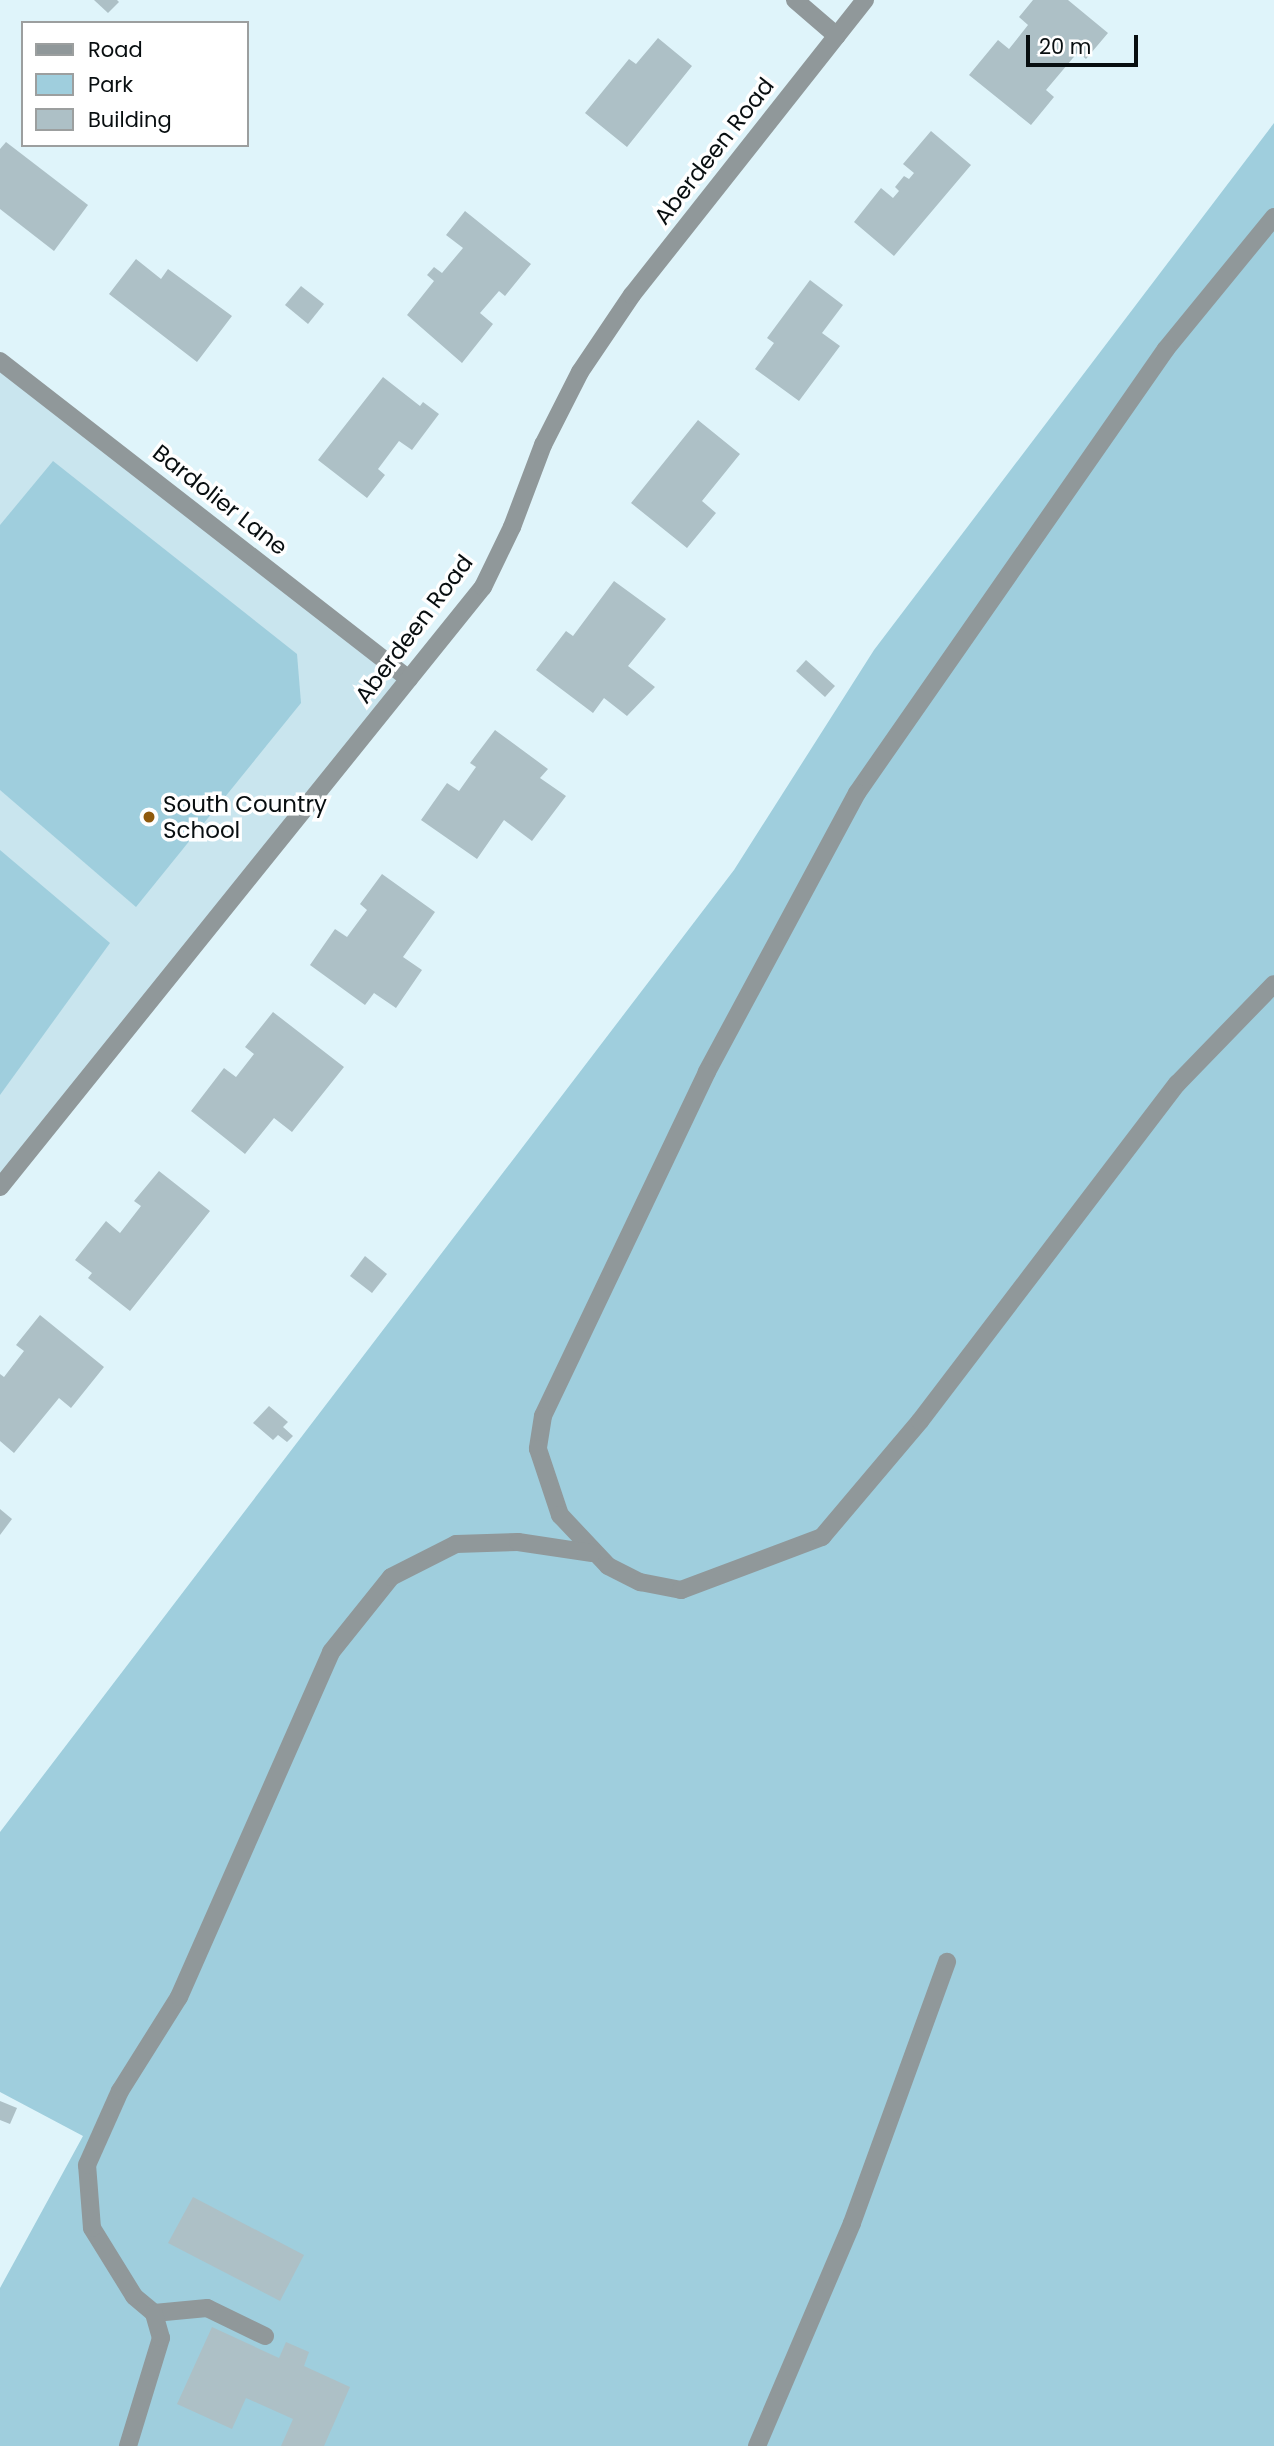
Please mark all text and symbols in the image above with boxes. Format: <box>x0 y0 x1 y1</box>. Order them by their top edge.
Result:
legend <box>21 21 248 147</box>
scale bar <box>1029 21 1141 65</box>
text: 20 m <box>1039 32 1092 61</box>
text: Road <box>88 35 143 64</box>
text: Park <box>88 70 133 99</box>
street label: Aberdeen Road <box>648 72 780 230</box>
text: Building <box>88 105 172 134</box>
street label: Bardolier Lane <box>147 439 293 561</box>
street label: Aberdeen Road <box>349 549 479 709</box>
place label: South Country School <box>163 790 327 844</box>
marker: South Country School <box>141 809 157 825</box>

